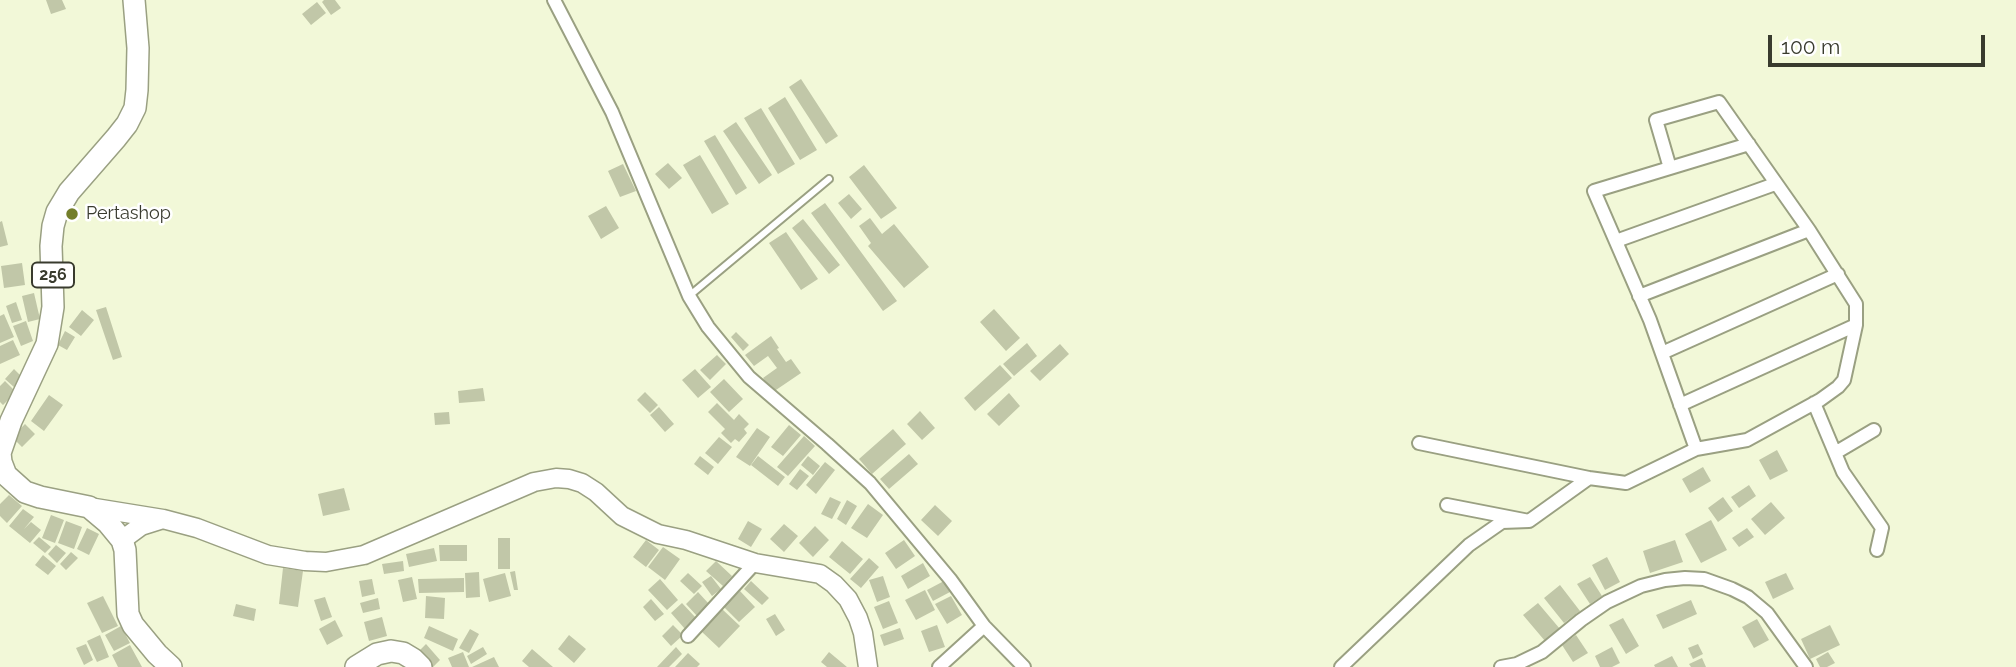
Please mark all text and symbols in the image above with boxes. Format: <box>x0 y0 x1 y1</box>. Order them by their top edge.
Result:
scale bar <box>1771 21 1988 65</box>
text: 100 m <box>1781 34 1840 59</box>
place label: Pertashop <box>86 203 171 225</box>
marker: Pertashop <box>64 206 80 222</box>
road number: 256 <box>32 262 74 288</box>

